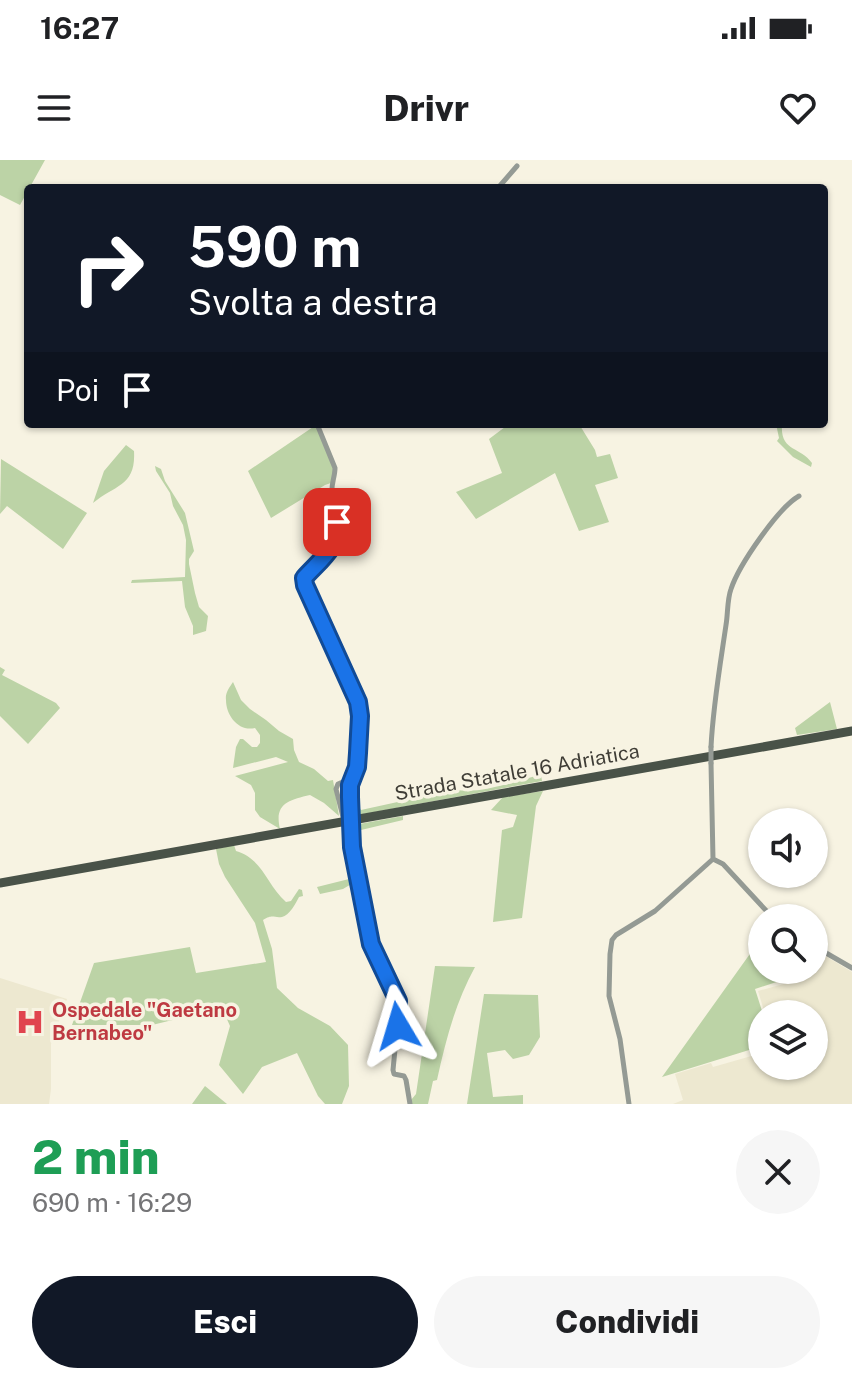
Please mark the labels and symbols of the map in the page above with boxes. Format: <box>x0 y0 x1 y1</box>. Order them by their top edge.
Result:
pin <box>303 488 371 556</box>
street label: Strada Statale 16 Adriatica <box>393 739 641 805</box>
position arrow <box>356 984 440 1068</box>
place label: Ospedale "Gaetano Bernabeo" <box>52 998 237 1045</box>
hospital icon: Ospedale "Gaetano Bernabeo" <box>15 1007 45 1037</box>

